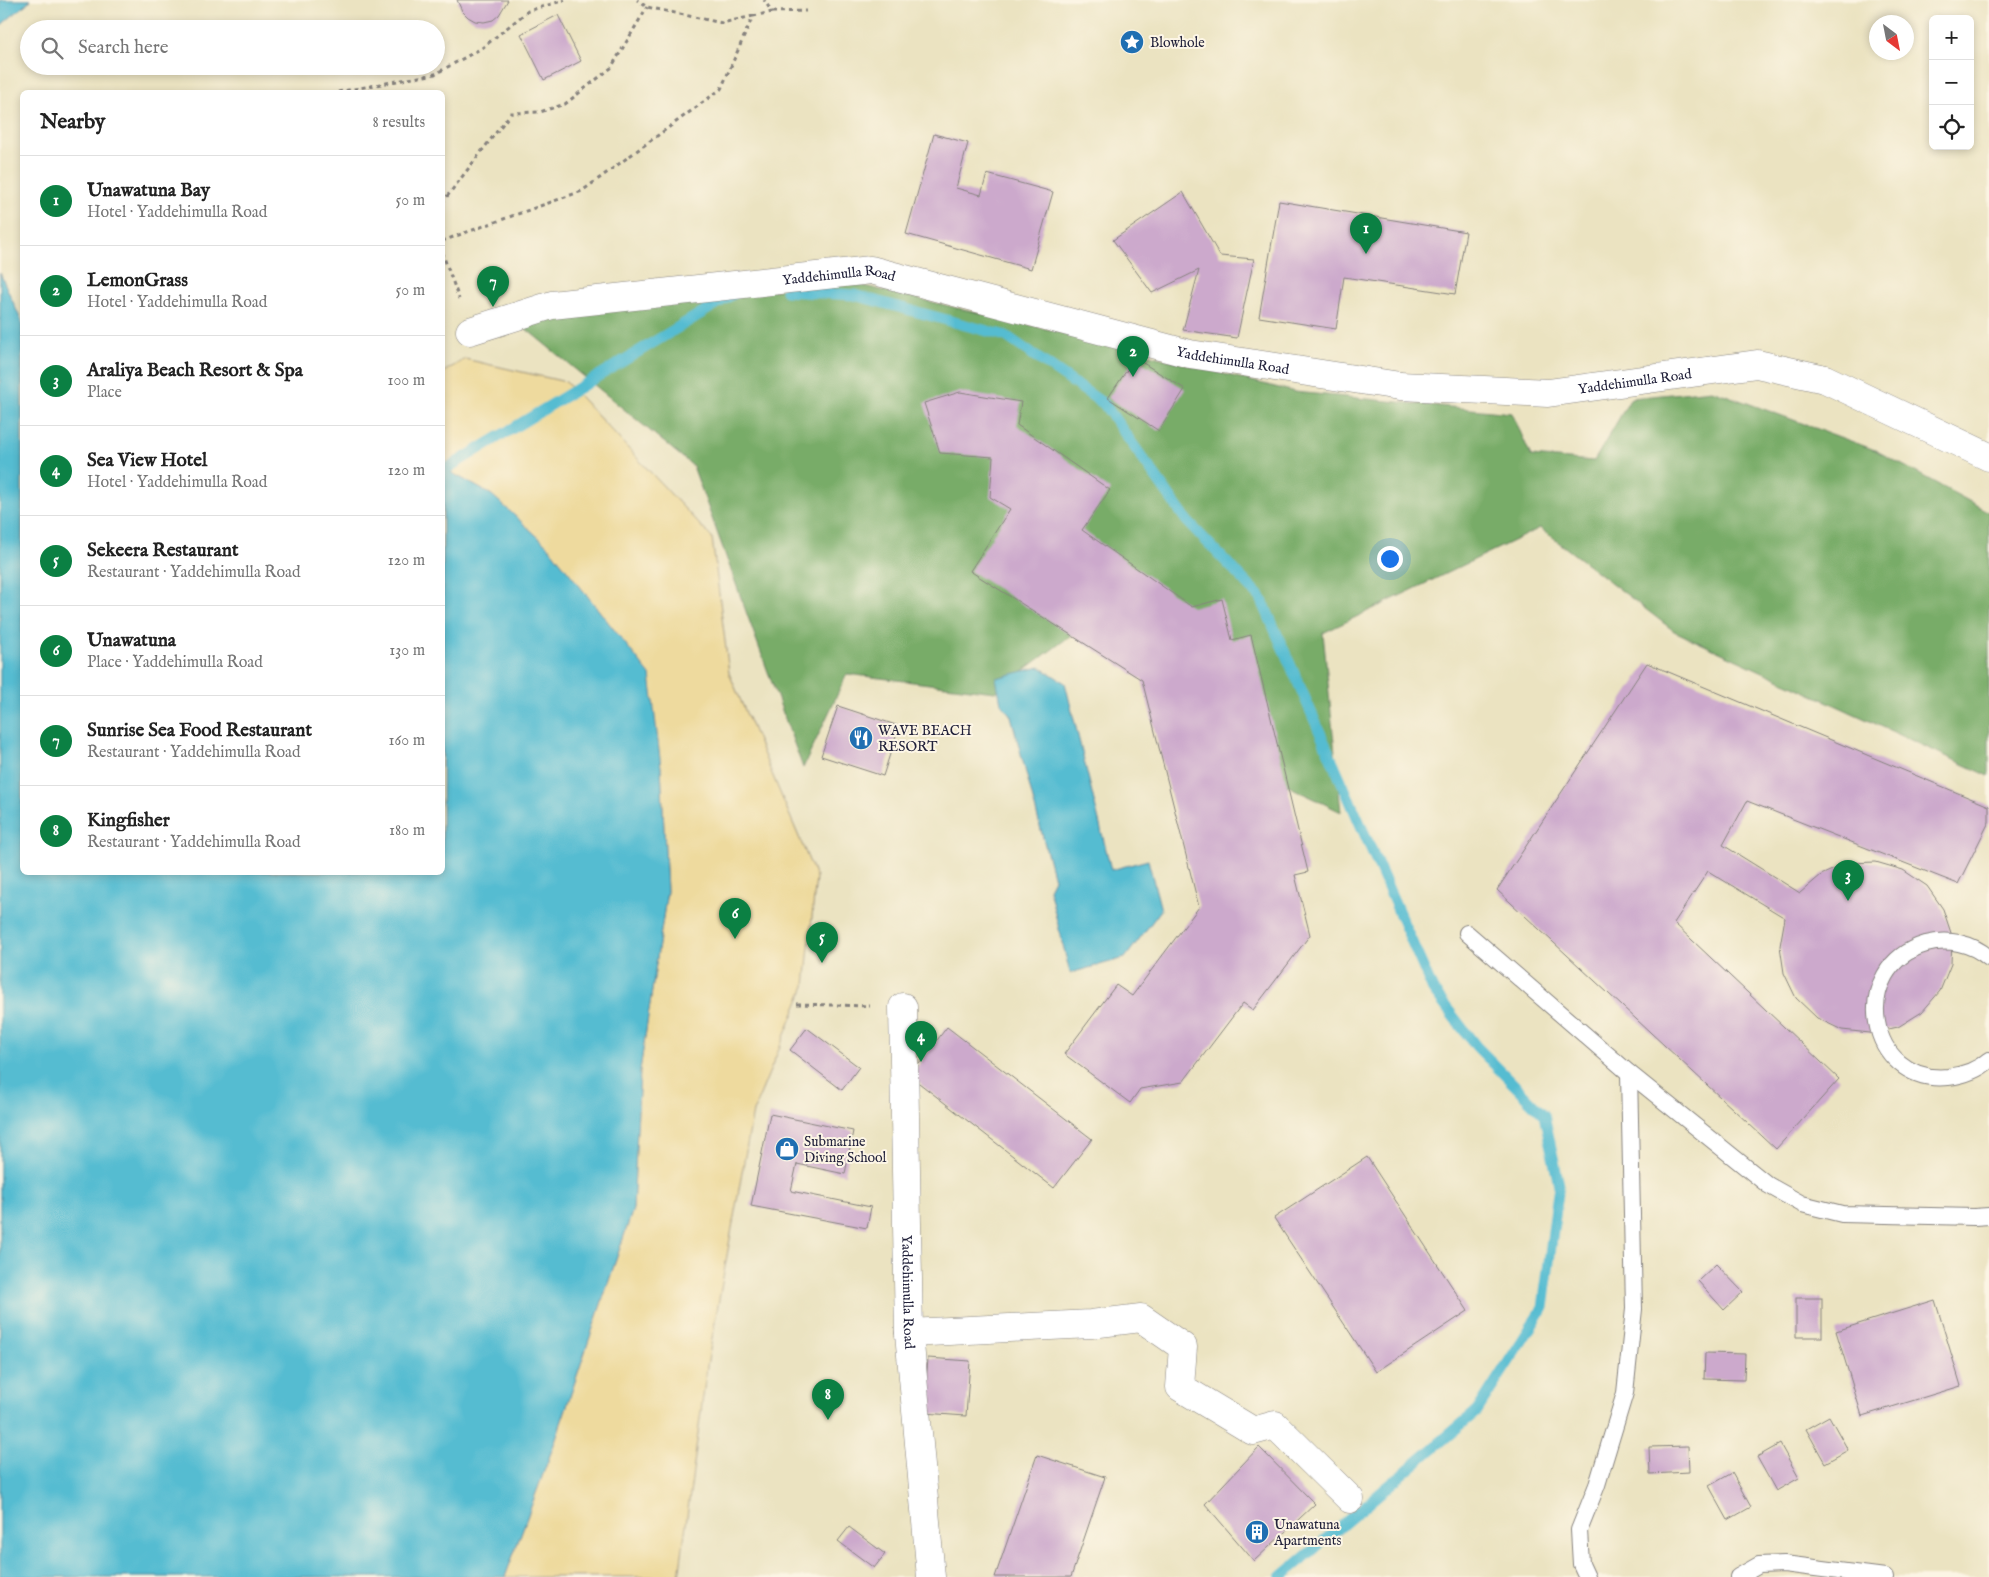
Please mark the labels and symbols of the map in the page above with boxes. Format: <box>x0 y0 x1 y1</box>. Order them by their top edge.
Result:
north arrow <box>1869 15 1914 60</box>
place icon: Blowhole <box>1119 29 1145 55</box>
place label: Blowhole <box>1150 34 1205 52</box>
pin: 1 <box>1350 213 1382 254</box>
street label: Yaddehimulla Road <box>782 262 898 290</box>
pin: 7 <box>477 266 509 307</box>
pin: 2 <box>1117 336 1149 377</box>
street label: Yaddehimulla Road <box>1174 343 1291 379</box>
street label: Yaddehimulla Road <box>1577 365 1693 399</box>
your location <box>1377 546 1403 572</box>
place label: WAVE BEACH RESORT <box>878 722 972 756</box>
restaurant icon: WAVE BEACH RESORT <box>848 725 874 751</box>
pin: 3 <box>1832 860 1864 901</box>
pin: 6 <box>719 898 751 939</box>
pin: 5 <box>806 922 838 963</box>
pin: 4 <box>905 1021 937 1062</box>
place label: Submarine Diving School <box>804 1133 887 1167</box>
shop icon: Submarine Diving School <box>774 1136 800 1162</box>
street label: Yaddehimulla Road <box>897 1235 918 1350</box>
pin: 8 <box>812 1379 844 1420</box>
place label: Unawatuna Apartments <box>1273 1516 1341 1550</box>
building icon: Unawatuna Apartments <box>1244 1519 1270 1545</box>

